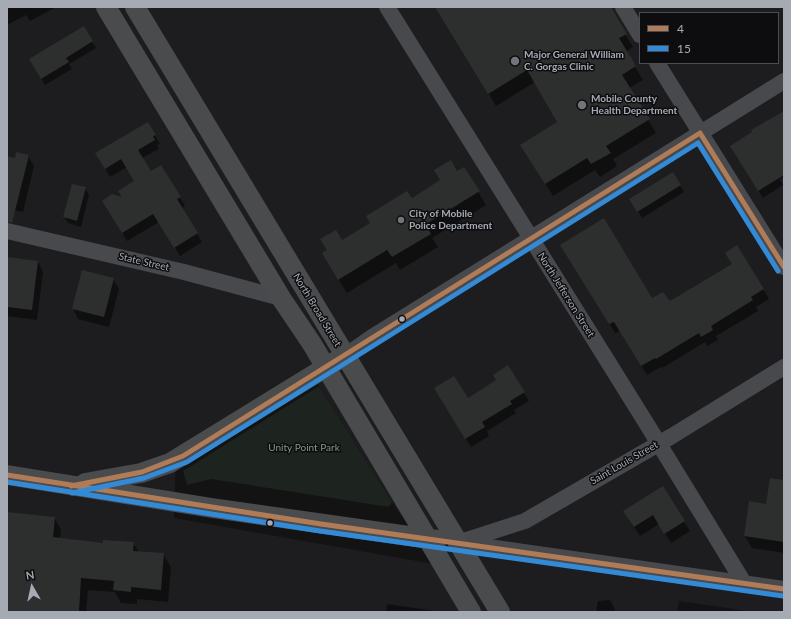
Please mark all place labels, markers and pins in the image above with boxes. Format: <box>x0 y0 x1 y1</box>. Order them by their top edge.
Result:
place label: Major General William C. Gorgas Clinic <box>524 49 624 72</box>
marker: Major General William C. Gorgas Clinic <box>509 55 521 67</box>
place label: Mobile County Health Department <box>591 93 677 116</box>
marker: Mobile County Health Department <box>576 99 588 111</box>
place label: City of Mobile Police Department <box>409 208 492 232</box>
marker: City of Mobile Police Department <box>396 215 406 225</box>
unlabelled marker <box>397 314 407 324</box>
unlabelled marker <box>265 518 275 528</box>

